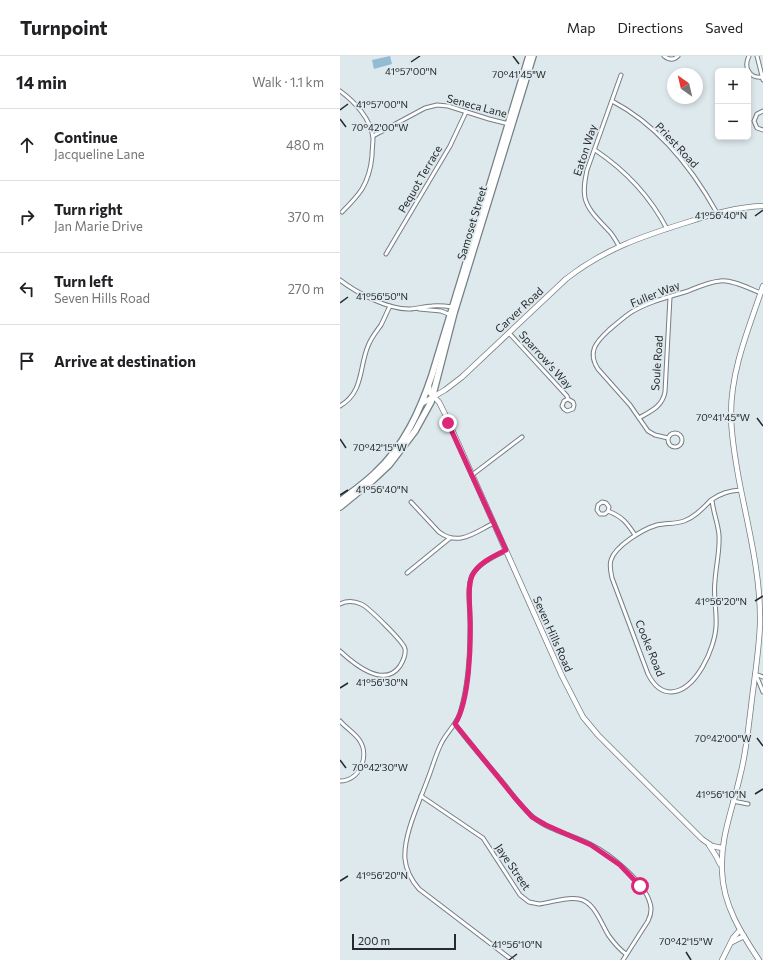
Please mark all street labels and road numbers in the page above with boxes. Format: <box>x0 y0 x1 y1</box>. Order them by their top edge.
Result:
street label: Seneca Lane <box>446 91 509 120</box>
street label: Priest Road <box>653 119 702 170</box>
street label: Eaton Way <box>570 122 599 177</box>
street label: Pequot Terrace <box>395 142 444 215</box>
street label: Samoset Street <box>454 184 489 261</box>
street label: Fuller Way <box>628 278 682 309</box>
street label: Carver Road <box>492 284 545 335</box>
street label: Sparrow's Way <box>517 328 576 392</box>
street label: Soule Road <box>648 335 665 391</box>
street label: Seven Hills Road <box>531 594 576 674</box>
street label: Cooke Road <box>633 618 668 678</box>
street label: Jaye Street <box>492 841 534 893</box>

